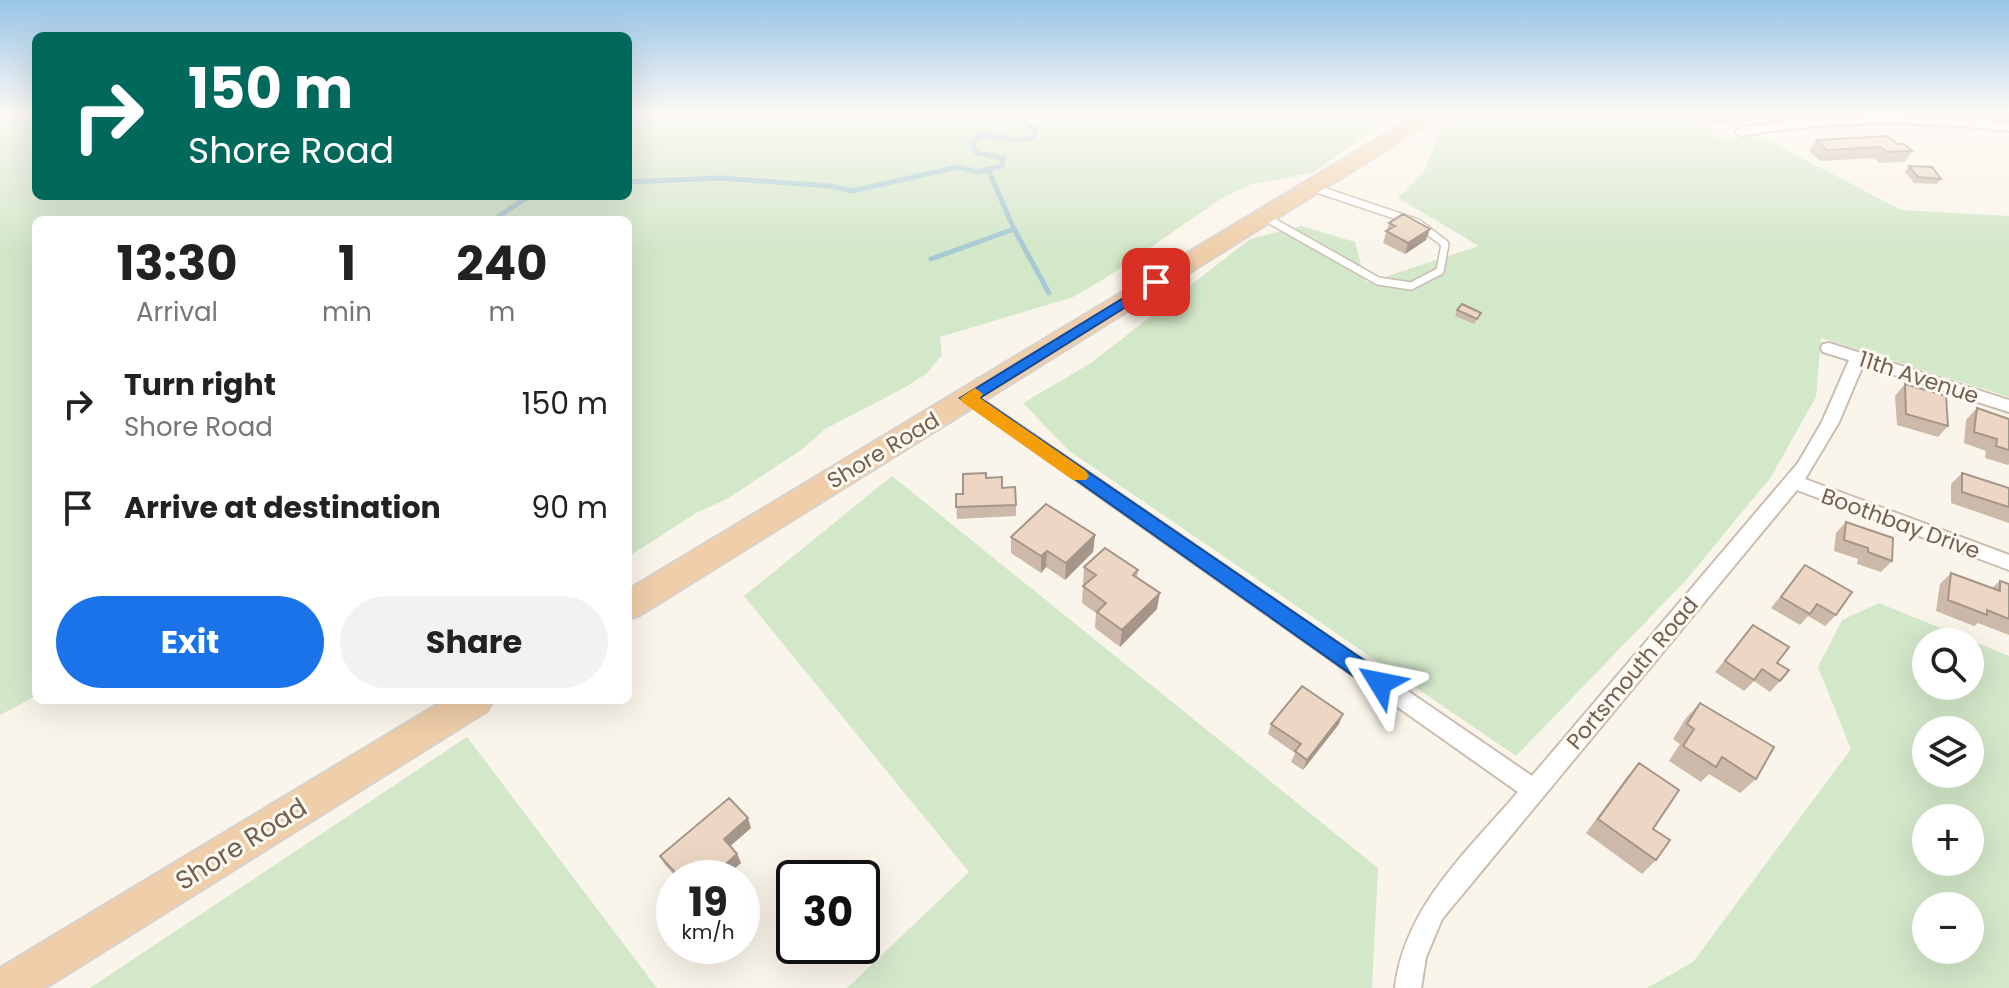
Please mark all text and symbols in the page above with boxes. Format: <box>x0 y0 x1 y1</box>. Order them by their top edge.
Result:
text: 150 m <box>188 49 353 128</box>
icon: right <box>56 64 160 168</box>
text: Shore Road <box>188 125 394 176</box>
text: 13:30 <box>116 230 238 297</box>
text: 1 <box>338 230 356 297</box>
text: 240 <box>456 230 548 297</box>
pin <box>1122 248 1190 316</box>
icon: arrive <box>1134 260 1178 304</box>
text: Arrival <box>136 294 218 330</box>
text: min <box>322 294 372 330</box>
text: m <box>489 294 515 330</box>
street label: 11th Avenue <box>1855 343 1983 411</box>
text: Turn right <box>124 363 276 406</box>
icon: right <box>56 382 100 426</box>
text: 150 m <box>522 382 608 425</box>
street label: Shore Road <box>821 405 945 496</box>
text: Shore Road <box>124 409 273 445</box>
street label: Boothbay Drive <box>1817 480 1985 567</box>
icon: arrive <box>56 486 100 530</box>
text: Arrive at destination <box>124 486 441 529</box>
text: 90 m <box>531 486 608 529</box>
street label: Portsmouth Road <box>1559 590 1705 756</box>
button: Exit <box>56 596 324 688</box>
button: Share <box>340 596 608 688</box>
map controls <box>1912 628 1984 964</box>
button: search <box>1912 628 1984 700</box>
position arrow <box>1338 641 1422 725</box>
button: layers <box>1912 716 1984 788</box>
street label: Shore Road <box>168 789 314 899</box>
button: + <box>1912 804 1984 876</box>
speed limit sign: 30 <box>776 860 880 964</box>
text: 19 <box>688 874 728 930</box>
button: − <box>1912 892 1984 964</box>
text: km/h <box>681 918 735 946</box>

